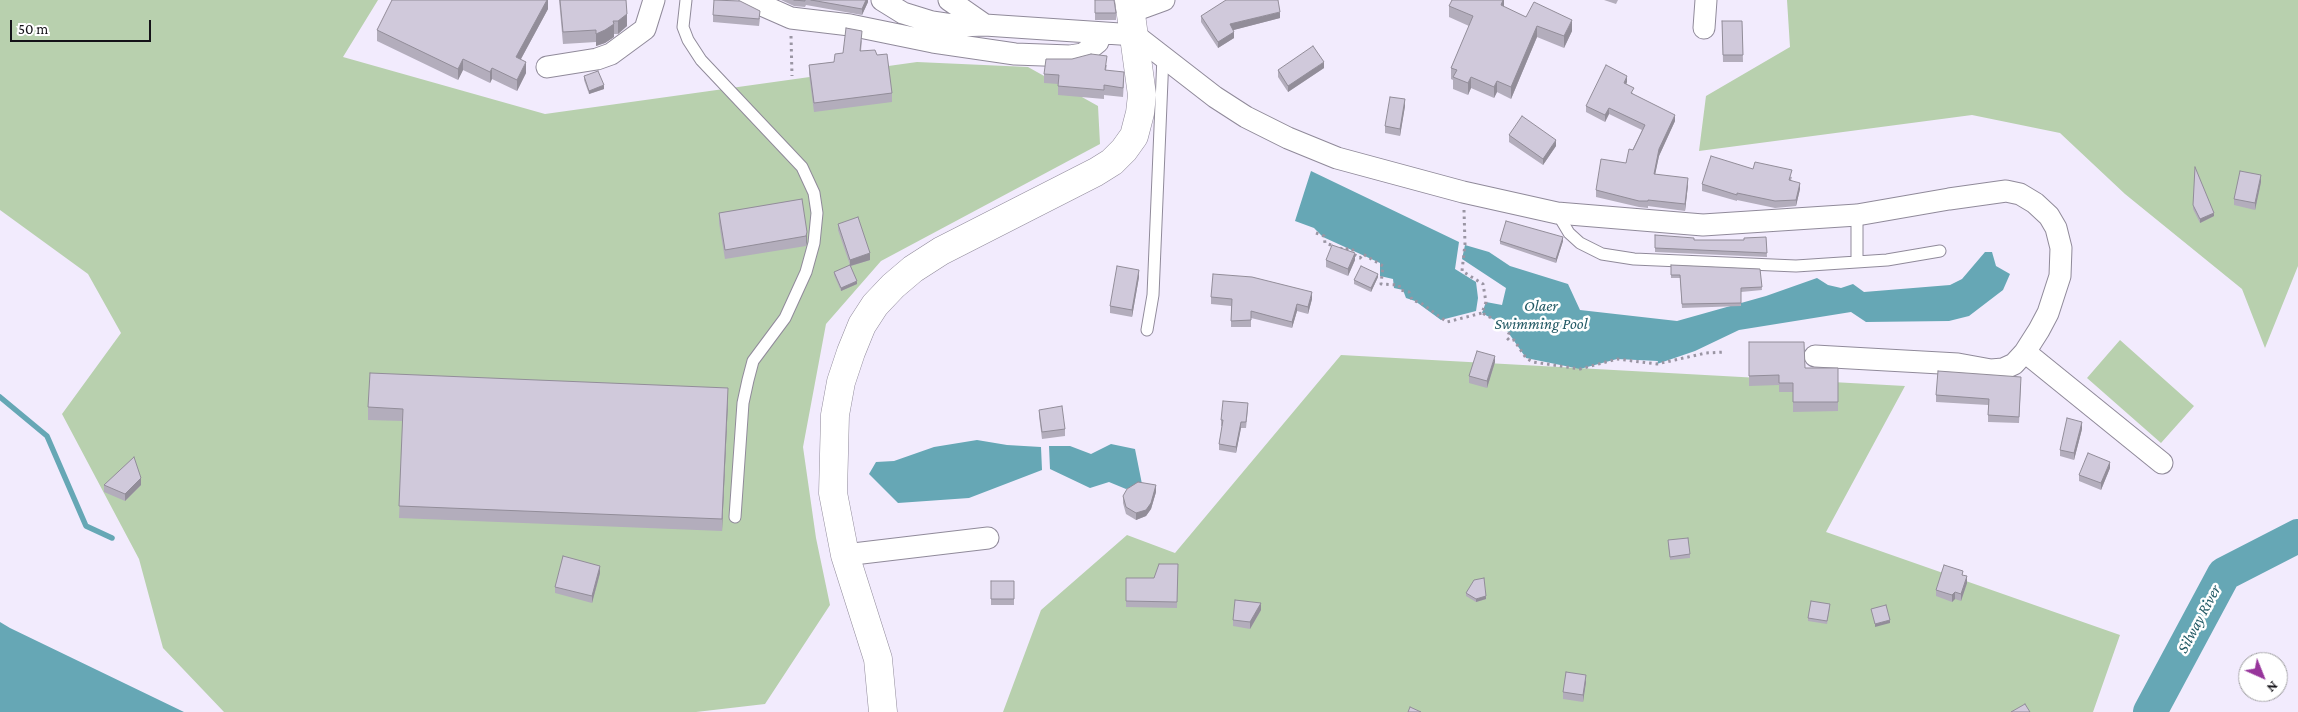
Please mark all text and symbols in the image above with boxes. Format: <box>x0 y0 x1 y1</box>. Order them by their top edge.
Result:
scale bar <box>12 10 154 42</box>
text: 50 m <box>18 21 48 37</box>
water label: Olaer Swimming Pool <box>1494 296 1588 334</box>
water label: Silway River <box>2173 582 2225 656</box>
north arrow <box>2238 652 2288 702</box>
text: N <box>2264 678 2282 696</box>

